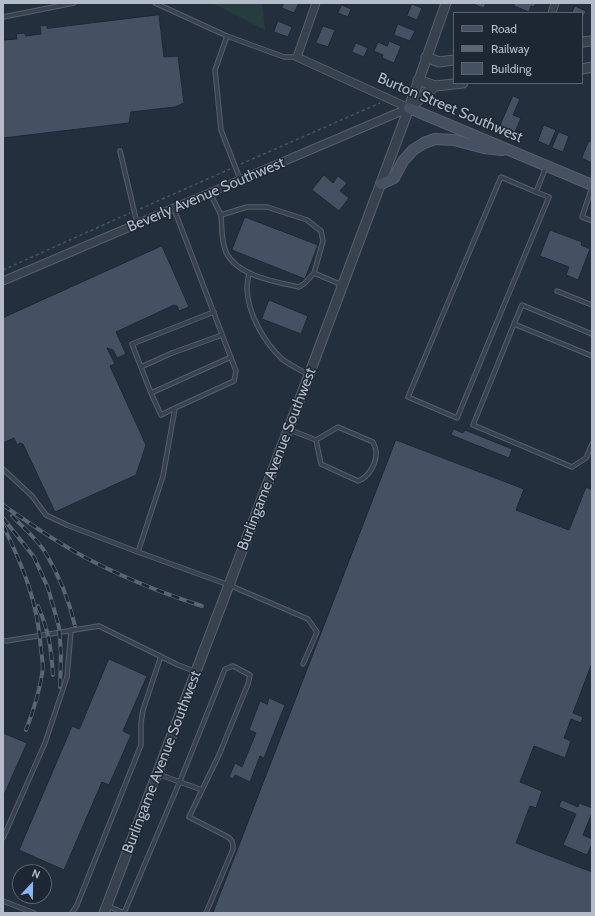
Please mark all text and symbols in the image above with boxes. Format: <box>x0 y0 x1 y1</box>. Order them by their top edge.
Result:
legend <box>453 12 583 84</box>
text: Road <box>491 21 517 36</box>
text: Railway <box>491 41 529 56</box>
text: Building <box>491 61 532 76</box>
street label: Burton Street Southwest <box>375 69 525 147</box>
street label: Beverly Avenue Southwest <box>125 154 287 236</box>
street label: Burlingame Avenue Southwest <box>234 365 320 553</box>
street label: Burlingame Avenue Southwest <box>119 668 205 856</box>
north arrow <box>12 864 52 904</box>
text: N <box>30 866 42 882</box>

